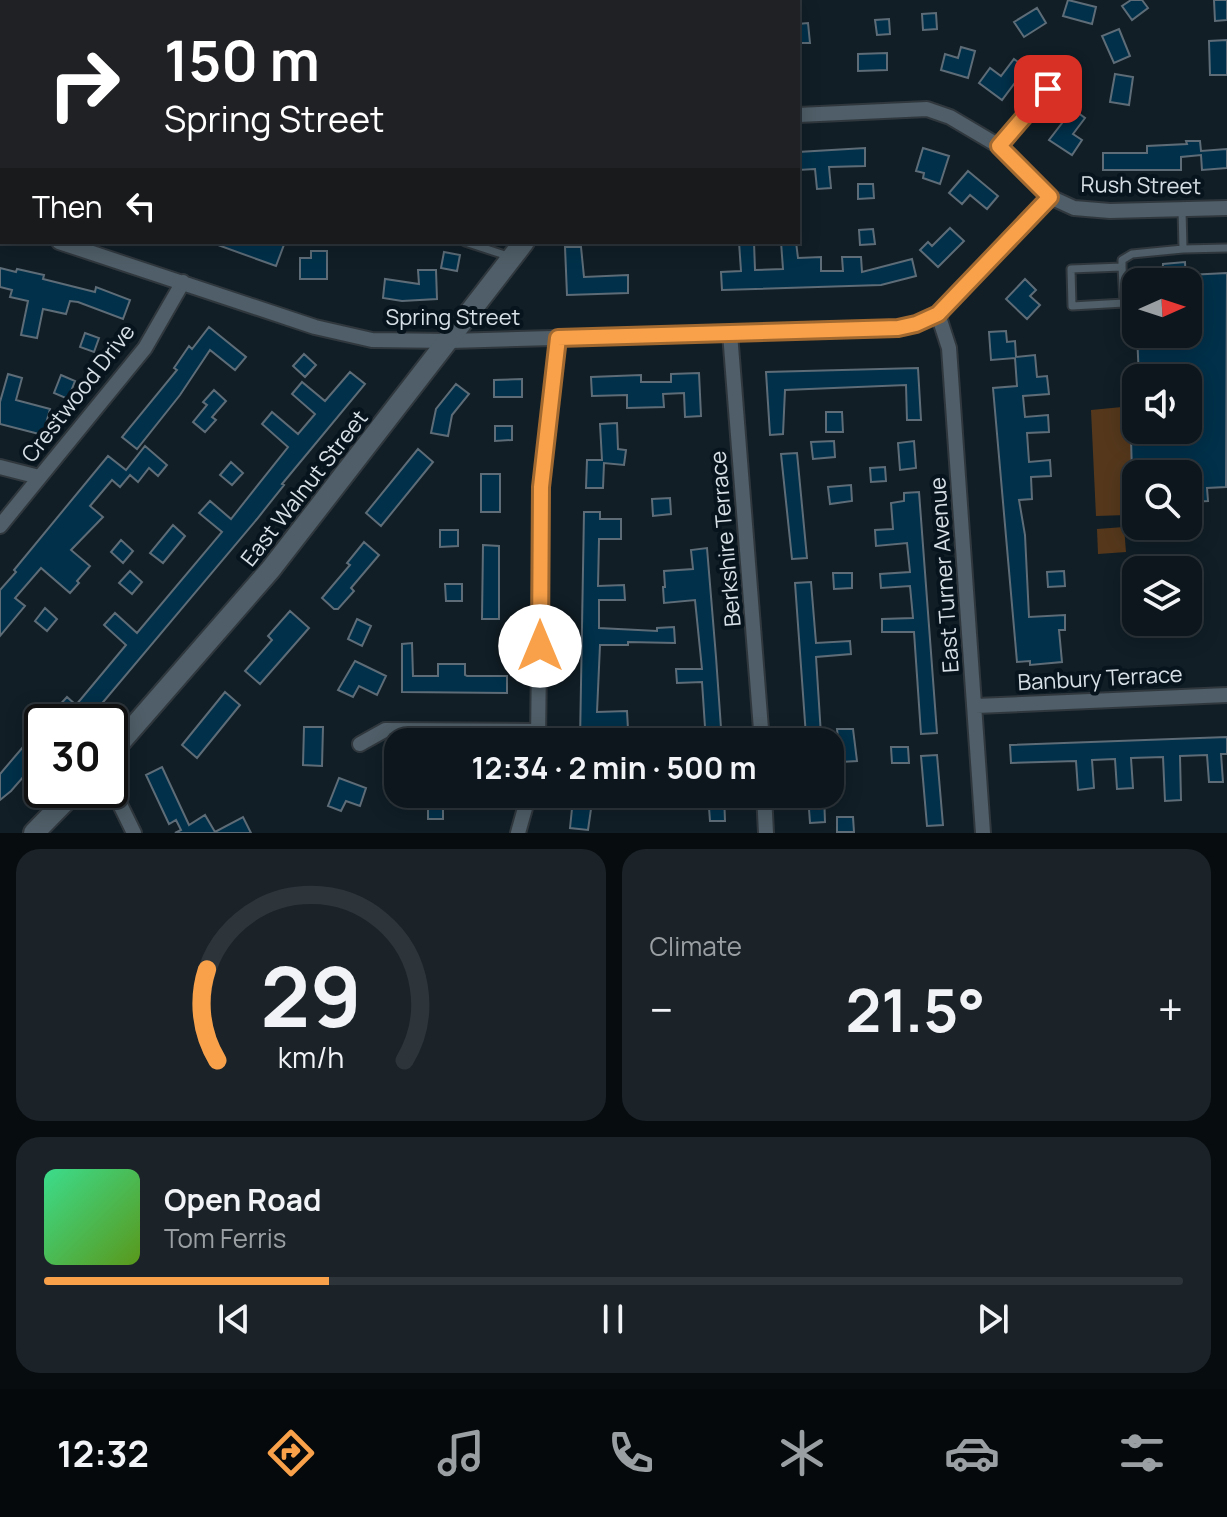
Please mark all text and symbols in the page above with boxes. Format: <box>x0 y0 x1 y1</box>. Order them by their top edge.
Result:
text: 150 m <box>164 21 320 98</box>
icon: right <box>32 32 136 136</box>
pin <box>1014 55 1082 123</box>
icon: arrive <box>1026 67 1070 111</box>
text: Spring Street <box>164 94 385 143</box>
street label: Rush Street <box>1080 169 1202 201</box>
icon: left <box>119 184 163 228</box>
text: Then <box>32 186 103 227</box>
north arrow <box>1122 268 1202 348</box>
map controls <box>1122 268 1202 636</box>
street label: Spring Street <box>386 302 521 332</box>
street label: Crestwood Drive <box>14 317 142 468</box>
button: sound <box>1122 364 1202 444</box>
street label: East Walnut Street <box>234 404 375 572</box>
street label: Berkshire Terrace <box>702 450 748 628</box>
button: search <box>1122 460 1202 540</box>
street label: East Turner Avenue <box>922 476 966 674</box>
button: layers <box>1122 556 1202 636</box>
position arrow <box>498 604 582 688</box>
street label: Banbury Terrace <box>1017 659 1183 697</box>
speed limit sign: 30 <box>24 704 128 808</box>
text: 12:34 · 2 min · 500 m <box>471 747 757 788</box>
text: Climate <box>650 928 742 964</box>
text: 29 <box>260 938 361 1052</box>
text: 21.5° <box>845 968 985 1050</box>
text: − <box>650 979 673 1039</box>
text: + <box>1158 979 1183 1039</box>
text: km/h <box>278 1038 344 1077</box>
text: Open Road <box>164 1179 321 1220</box>
text: Tom Ferris <box>164 1220 286 1256</box>
icon: previous <box>212 1297 256 1341</box>
icon: pause <box>591 1297 635 1341</box>
icon: next <box>971 1297 1015 1341</box>
icon: directions <box>263 1425 319 1481</box>
icon: music <box>433 1425 489 1481</box>
icon: phone <box>603 1425 659 1481</box>
icon: climate <box>774 1425 830 1481</box>
icon: car <box>944 1425 1000 1481</box>
icon: filters <box>1114 1425 1170 1481</box>
text: 12:32 <box>57 1429 149 1478</box>

